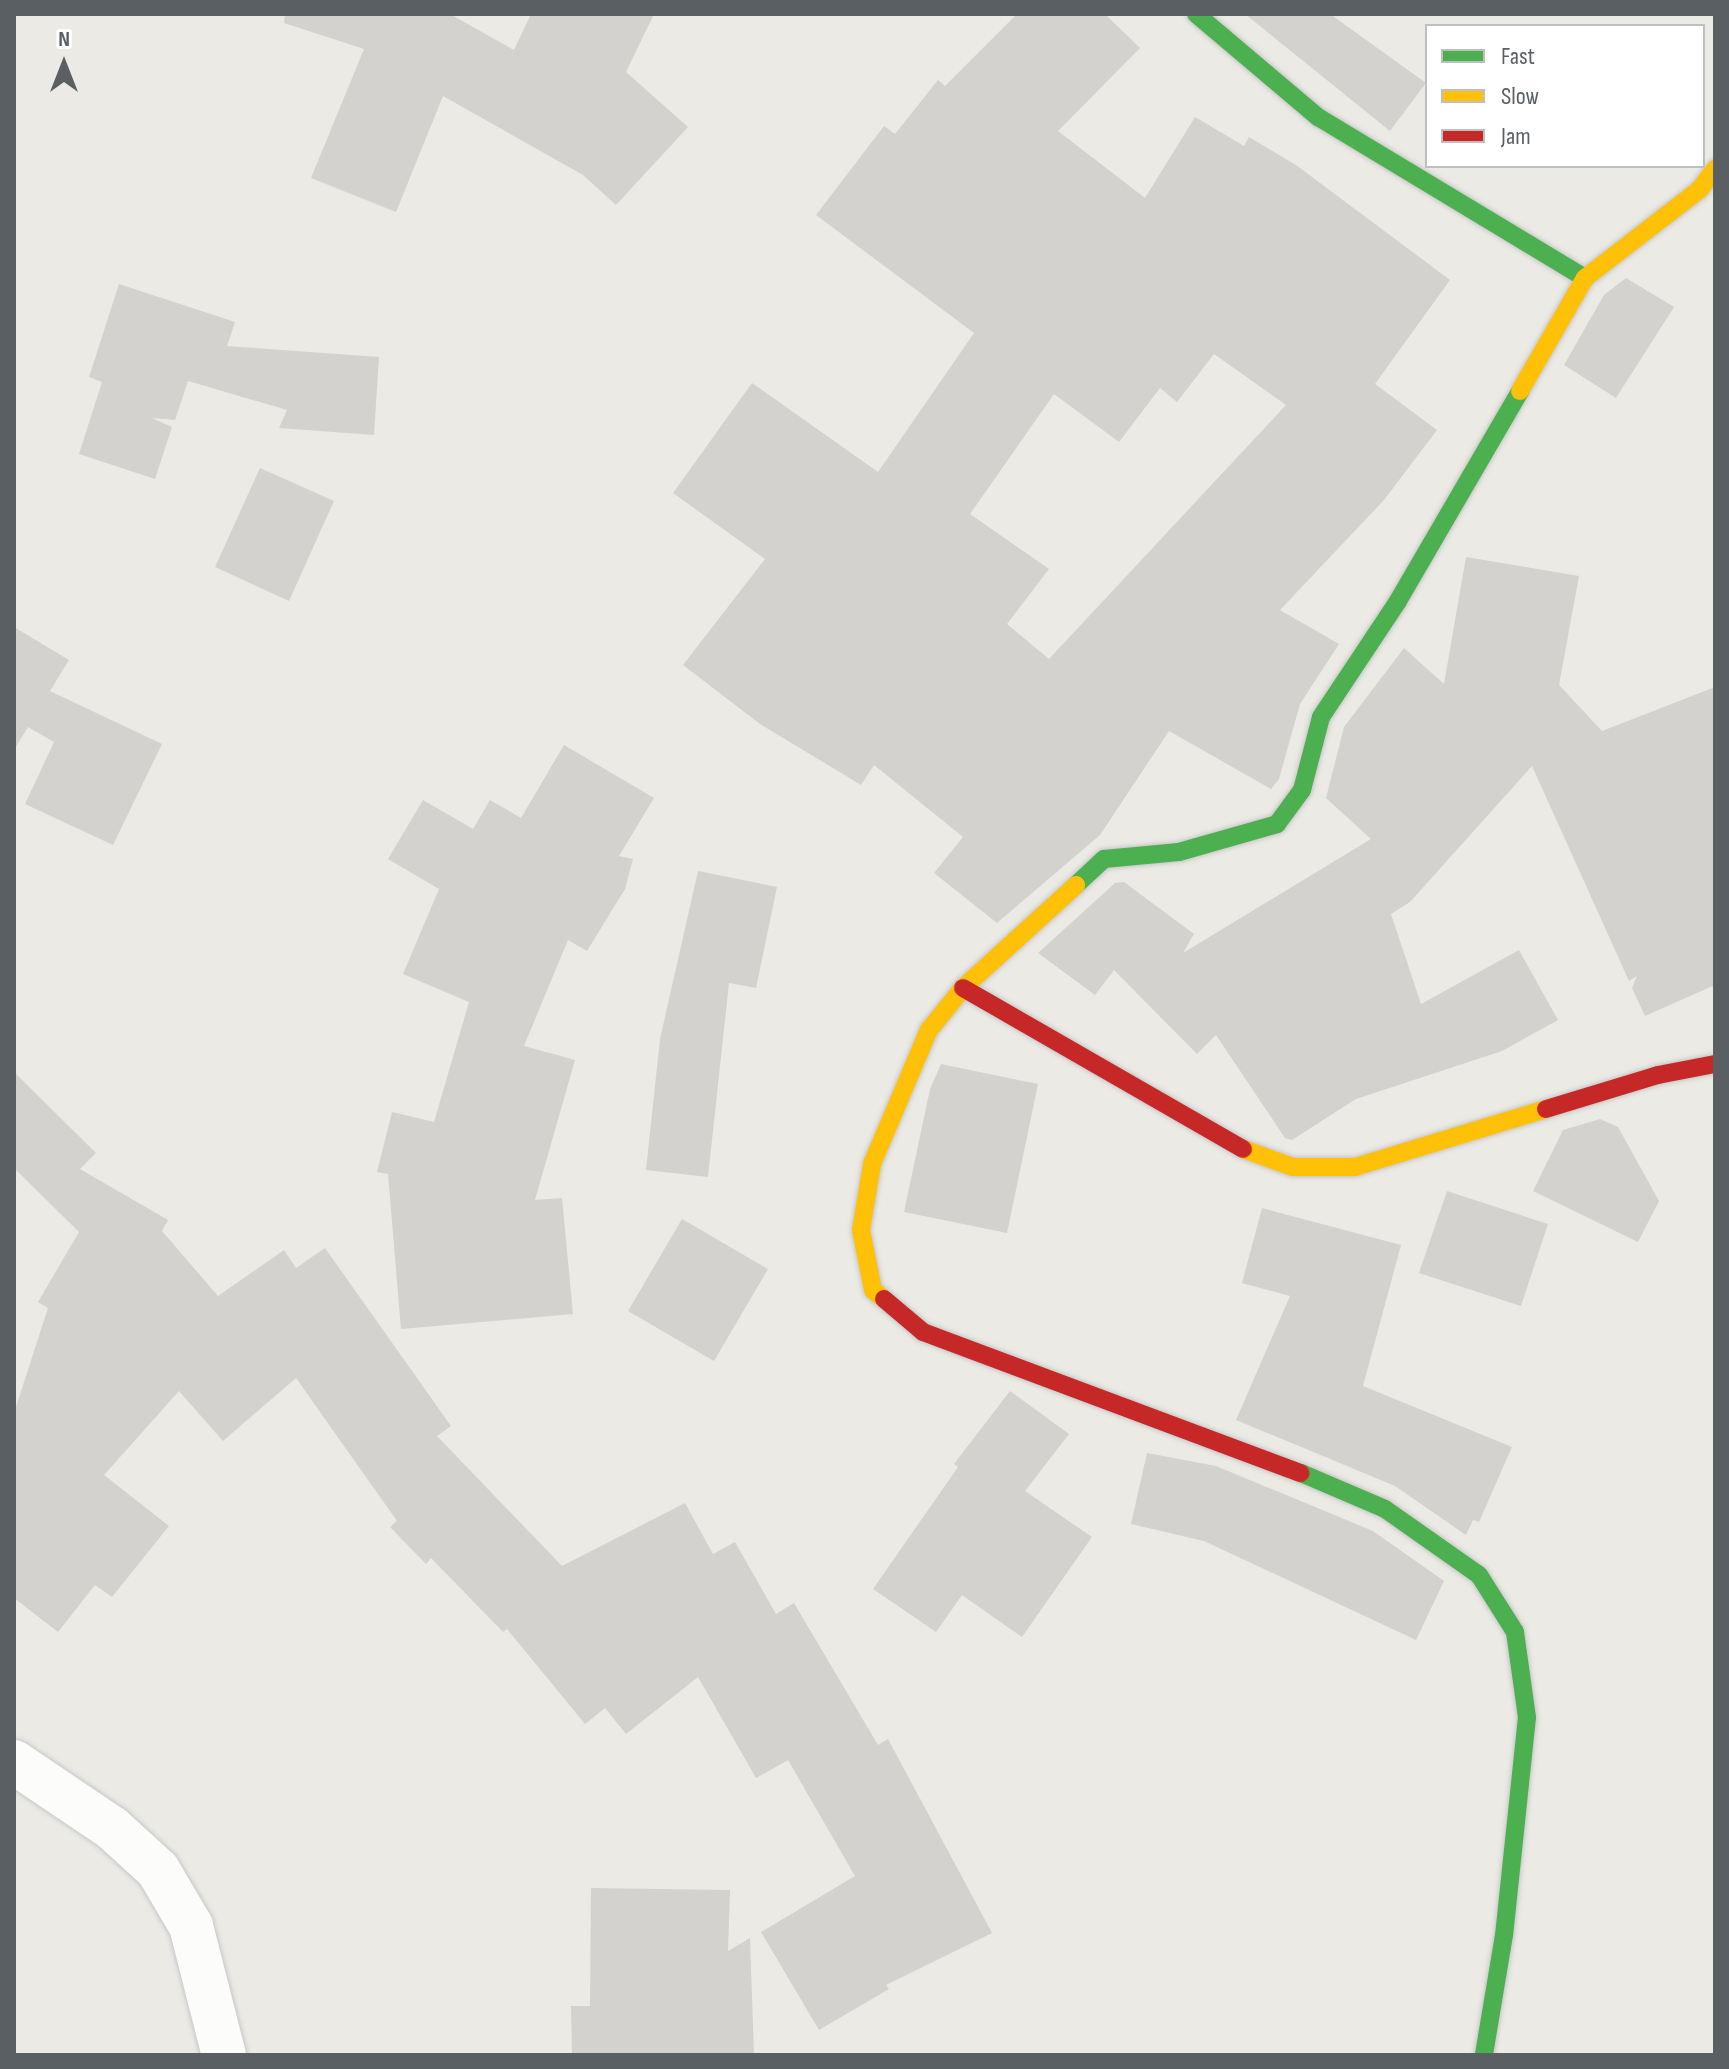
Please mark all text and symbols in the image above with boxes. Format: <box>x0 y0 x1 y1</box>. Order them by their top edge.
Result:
north arrow <box>24 24 104 104</box>
legend <box>1425 24 1705 168</box>
text: N <box>58 26 70 53</box>
text: Fast <box>1501 42 1535 71</box>
text: Slow <box>1501 82 1539 111</box>
text: Jam <box>1501 122 1531 151</box>

